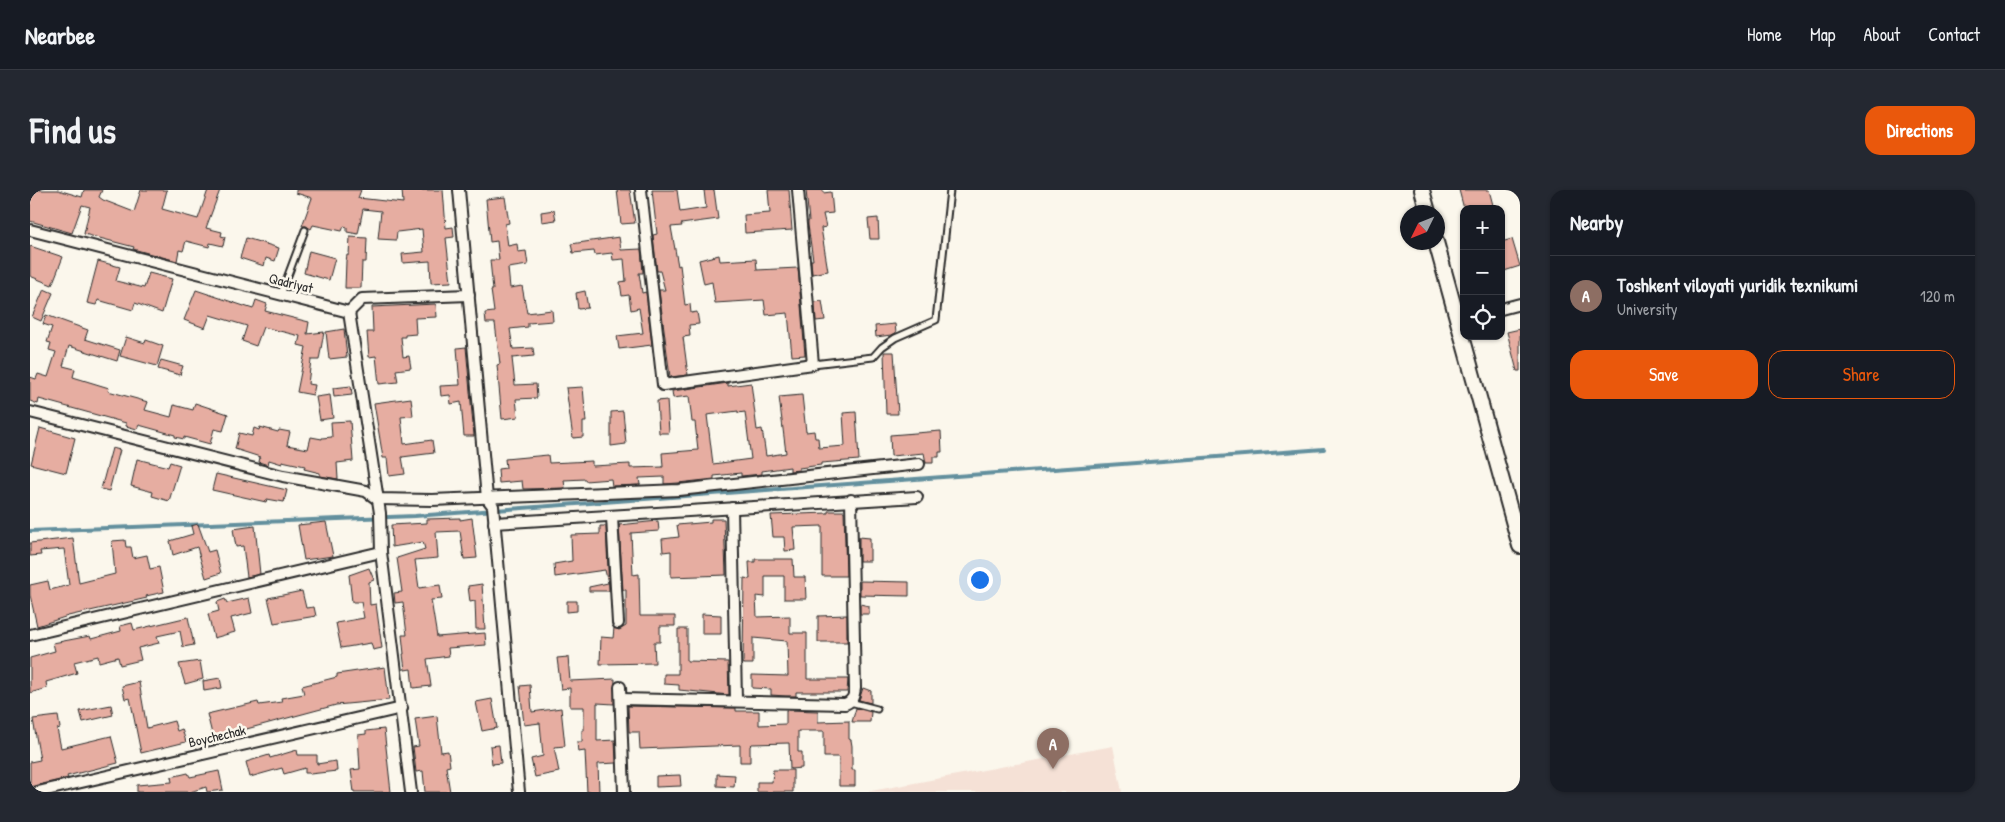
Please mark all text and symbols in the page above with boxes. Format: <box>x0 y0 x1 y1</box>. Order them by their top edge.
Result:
text: Nearbee <box>25 19 95 51</box>
text: Home <box>1747 22 1782 47</box>
text: Map <box>1810 22 1835 47</box>
text: About <box>1863 22 1900 47</box>
text: Contact <box>1928 22 1980 47</box>
button: Directions <box>1865 106 1975 155</box>
text: Find us <box>30 107 116 154</box>
north arrow <box>1400 205 1445 250</box>
map controls <box>1460 205 1505 340</box>
button: + <box>1460 205 1505 250</box>
text: Nearby <box>1570 208 1623 237</box>
button: − <box>1460 250 1505 295</box>
street label: Qadriyat <box>267 268 315 298</box>
text: Toshkent viloyati yuridik texnikumi <box>1617 272 1858 298</box>
text: A <box>1582 285 1590 307</box>
text: 120 m <box>1920 285 1955 307</box>
button: locate <box>1460 295 1505 340</box>
text: University <box>1617 298 1678 320</box>
button: Save <box>1570 350 1758 399</box>
button: Share <box>1768 350 1955 399</box>
your location <box>967 567 993 593</box>
street label: Boychechak <box>186 720 248 752</box>
pin: A <box>1037 728 1069 769</box>

